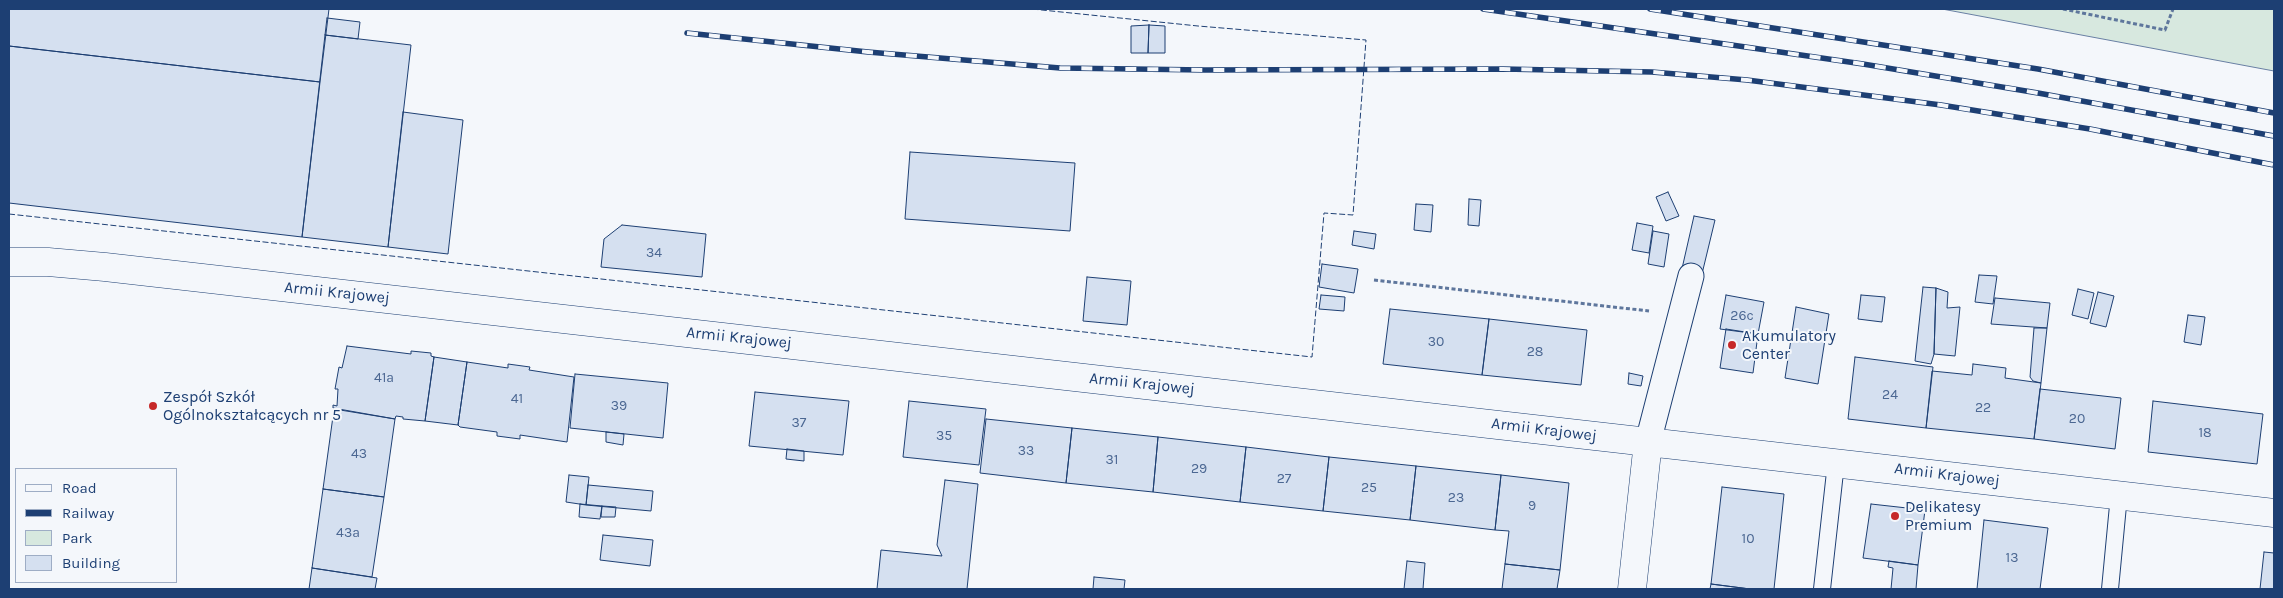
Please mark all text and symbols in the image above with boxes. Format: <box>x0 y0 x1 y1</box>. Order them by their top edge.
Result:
house number: 34 <box>646 245 662 261</box>
street label: Armii Krajowej <box>283 278 391 308</box>
house number: 26c <box>1730 308 1754 324</box>
street label: Armii Krajowej <box>685 323 793 353</box>
place label: Akumulatory Center <box>1742 326 1836 364</box>
house number: 30 <box>1428 334 1444 350</box>
marker: Akumulatory Center <box>1726 339 1738 351</box>
house number: 28 <box>1527 344 1543 360</box>
street label: Armii Krajowej <box>1088 369 1196 399</box>
house number: 41a <box>374 370 394 386</box>
place label: Zespół Szkół Ogólnokształcących nr 5 <box>163 387 341 425</box>
house number: 24 <box>1882 387 1898 403</box>
house number: 41 <box>511 391 523 407</box>
house number: 39 <box>611 398 627 414</box>
marker: Zespół Szkół Ogólnokształcących nr 5 <box>147 400 159 412</box>
house number: 22 <box>1975 400 1991 416</box>
house number: 20 <box>2069 411 2085 427</box>
street label: Armii Krajowej <box>1490 414 1598 446</box>
house number: 37 <box>792 415 806 431</box>
house number: 18 <box>2198 425 2212 441</box>
house number: 35 <box>936 428 952 444</box>
house number: 33 <box>1018 443 1034 459</box>
house number: 43 <box>351 446 367 462</box>
house number: 31 <box>1106 452 1118 468</box>
street label: Armii Krajowej <box>1893 459 2001 491</box>
house number: 29 <box>1191 461 1207 477</box>
legend <box>15 468 178 583</box>
house number: 27 <box>1277 471 1291 487</box>
text: Road <box>62 479 97 497</box>
house number: 25 <box>1361 480 1377 496</box>
house number: 23 <box>1448 490 1464 506</box>
place label: Delikatesy Premium <box>1905 497 1981 535</box>
house number: 9 <box>1528 498 1536 514</box>
text: Railway <box>62 504 114 522</box>
marker: Delikatesy Premium <box>1889 510 1901 522</box>
house number: 43a <box>336 525 360 541</box>
text: Park <box>62 529 92 547</box>
house number: 10 <box>1742 531 1754 547</box>
house number: 13 <box>2006 550 2018 566</box>
text: Building <box>62 554 120 572</box>

